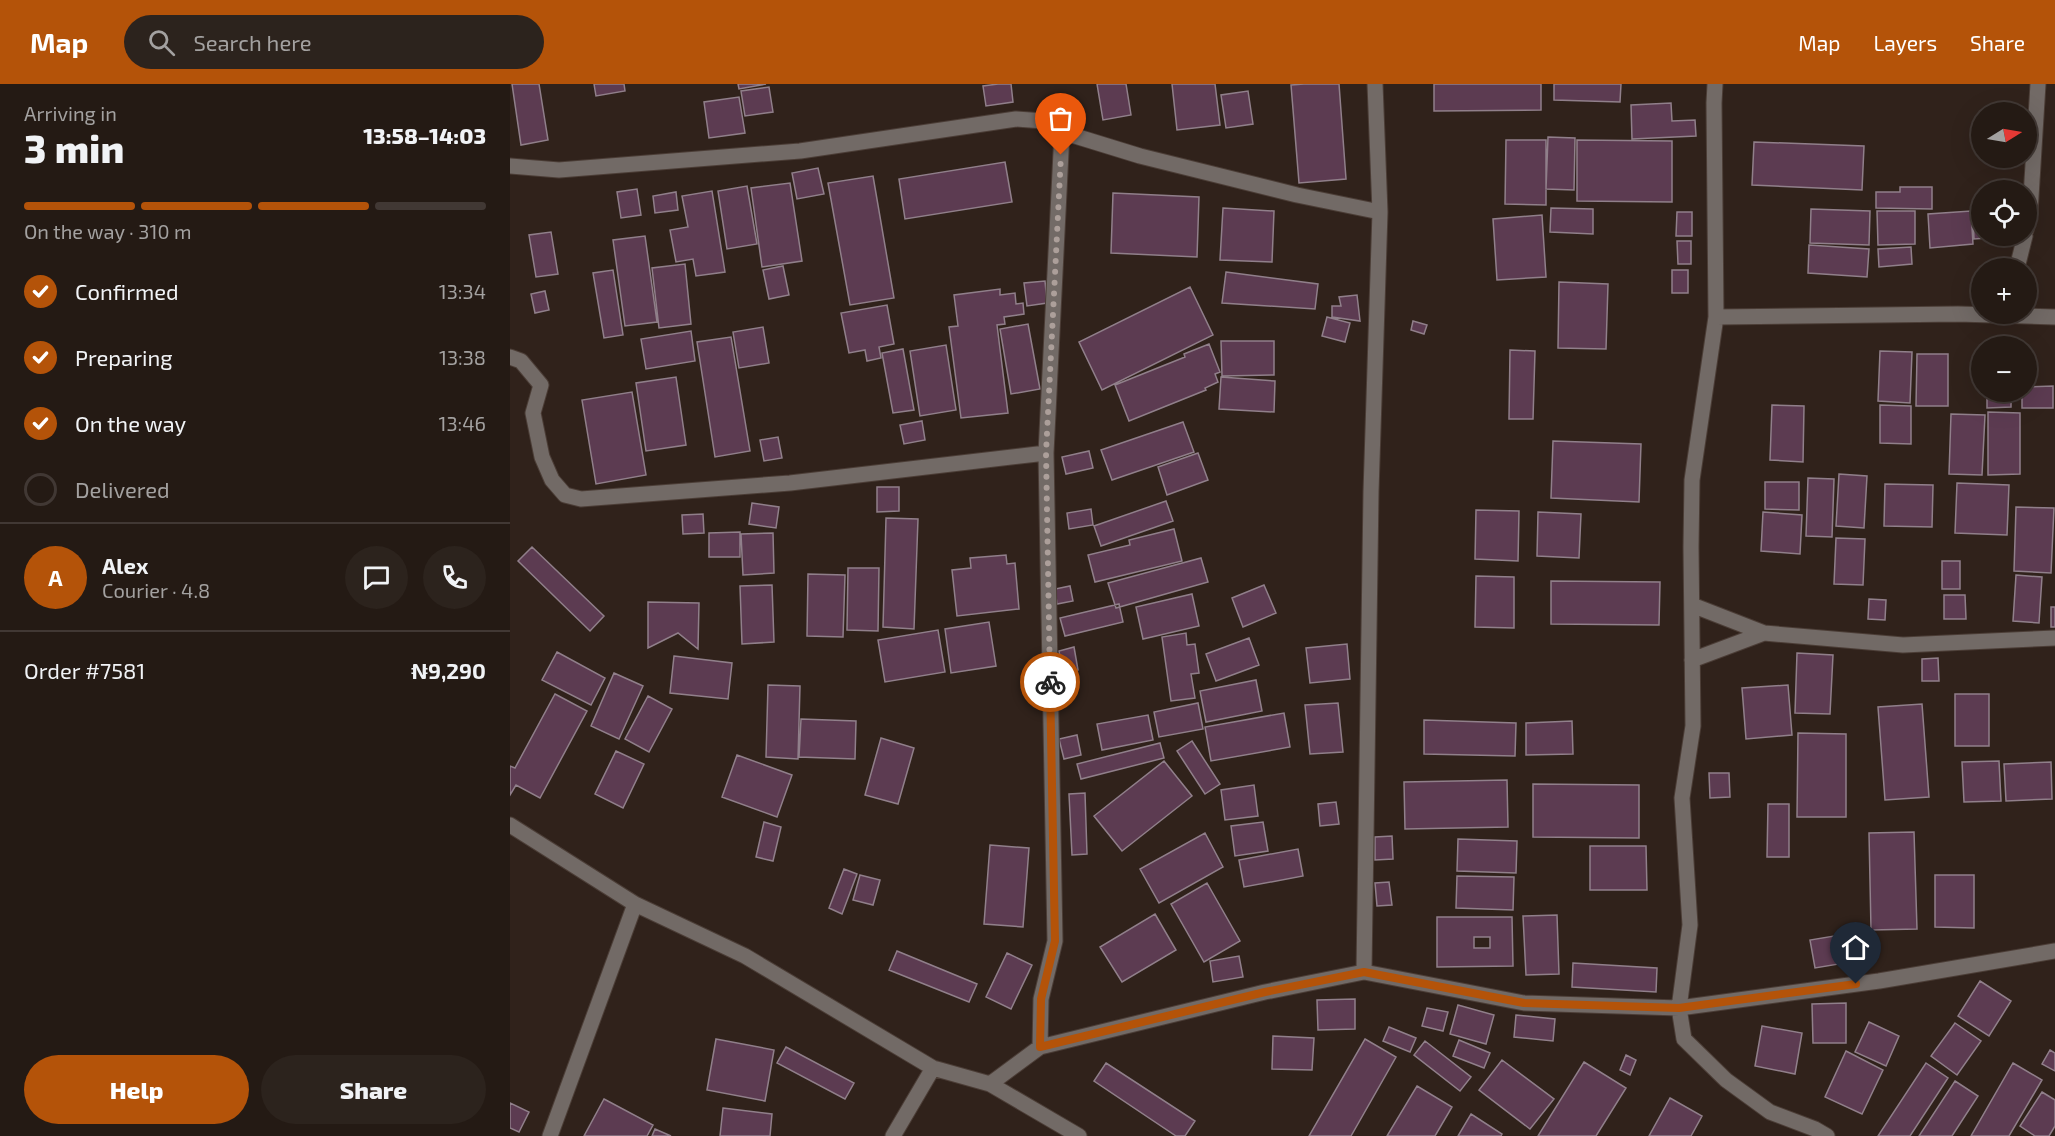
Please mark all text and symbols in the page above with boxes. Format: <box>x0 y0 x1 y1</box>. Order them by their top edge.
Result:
search box <box>124 15 544 69</box>
text: Map <box>30 25 88 59</box>
icon: search <box>145 26 178 59</box>
text: Search here <box>193 29 312 55</box>
text: Map <box>1798 30 1840 55</box>
text: Layers <box>1873 30 1937 55</box>
text: Share <box>1970 30 2025 55</box>
pin <box>1035 93 1086 155</box>
text: Arriving in <box>24 101 117 125</box>
icon: bag <box>1044 102 1077 135</box>
north arrow <box>1971 102 2037 168</box>
map controls <box>1971 102 2037 402</box>
text: 13:58–14:03 <box>363 122 486 148</box>
text: 3 min <box>24 124 124 171</box>
button: locate <box>1971 180 2037 246</box>
text: On the way · 310 m <box>24 219 191 243</box>
button: + <box>1971 258 2037 324</box>
icon: check <box>24 275 57 308</box>
text: Confirmed <box>75 278 179 304</box>
text: 13:34 <box>439 279 486 303</box>
button: − <box>1971 336 2037 402</box>
icon: check <box>24 341 57 374</box>
text: Preparing <box>75 344 173 370</box>
text: 13:38 <box>439 345 486 369</box>
icon: check <box>24 407 57 440</box>
text: On the way <box>75 410 186 436</box>
text: 13:46 <box>438 411 486 435</box>
text: Delivered <box>75 476 170 502</box>
button: chat <box>345 546 408 609</box>
button: phone <box>423 546 486 609</box>
text: Alex <box>102 552 148 578</box>
text: A <box>48 564 63 590</box>
text: Courier · 4.8 <box>102 578 210 602</box>
courier <box>1020 652 1080 712</box>
text: Order #7581 <box>24 657 145 683</box>
text: ₦9,290 <box>411 657 486 683</box>
icon: bike <box>1034 666 1067 699</box>
pin <box>1830 922 1881 984</box>
icon: home <box>1839 931 1872 964</box>
button: Help <box>24 1055 249 1124</box>
button: Share <box>261 1055 486 1124</box>

